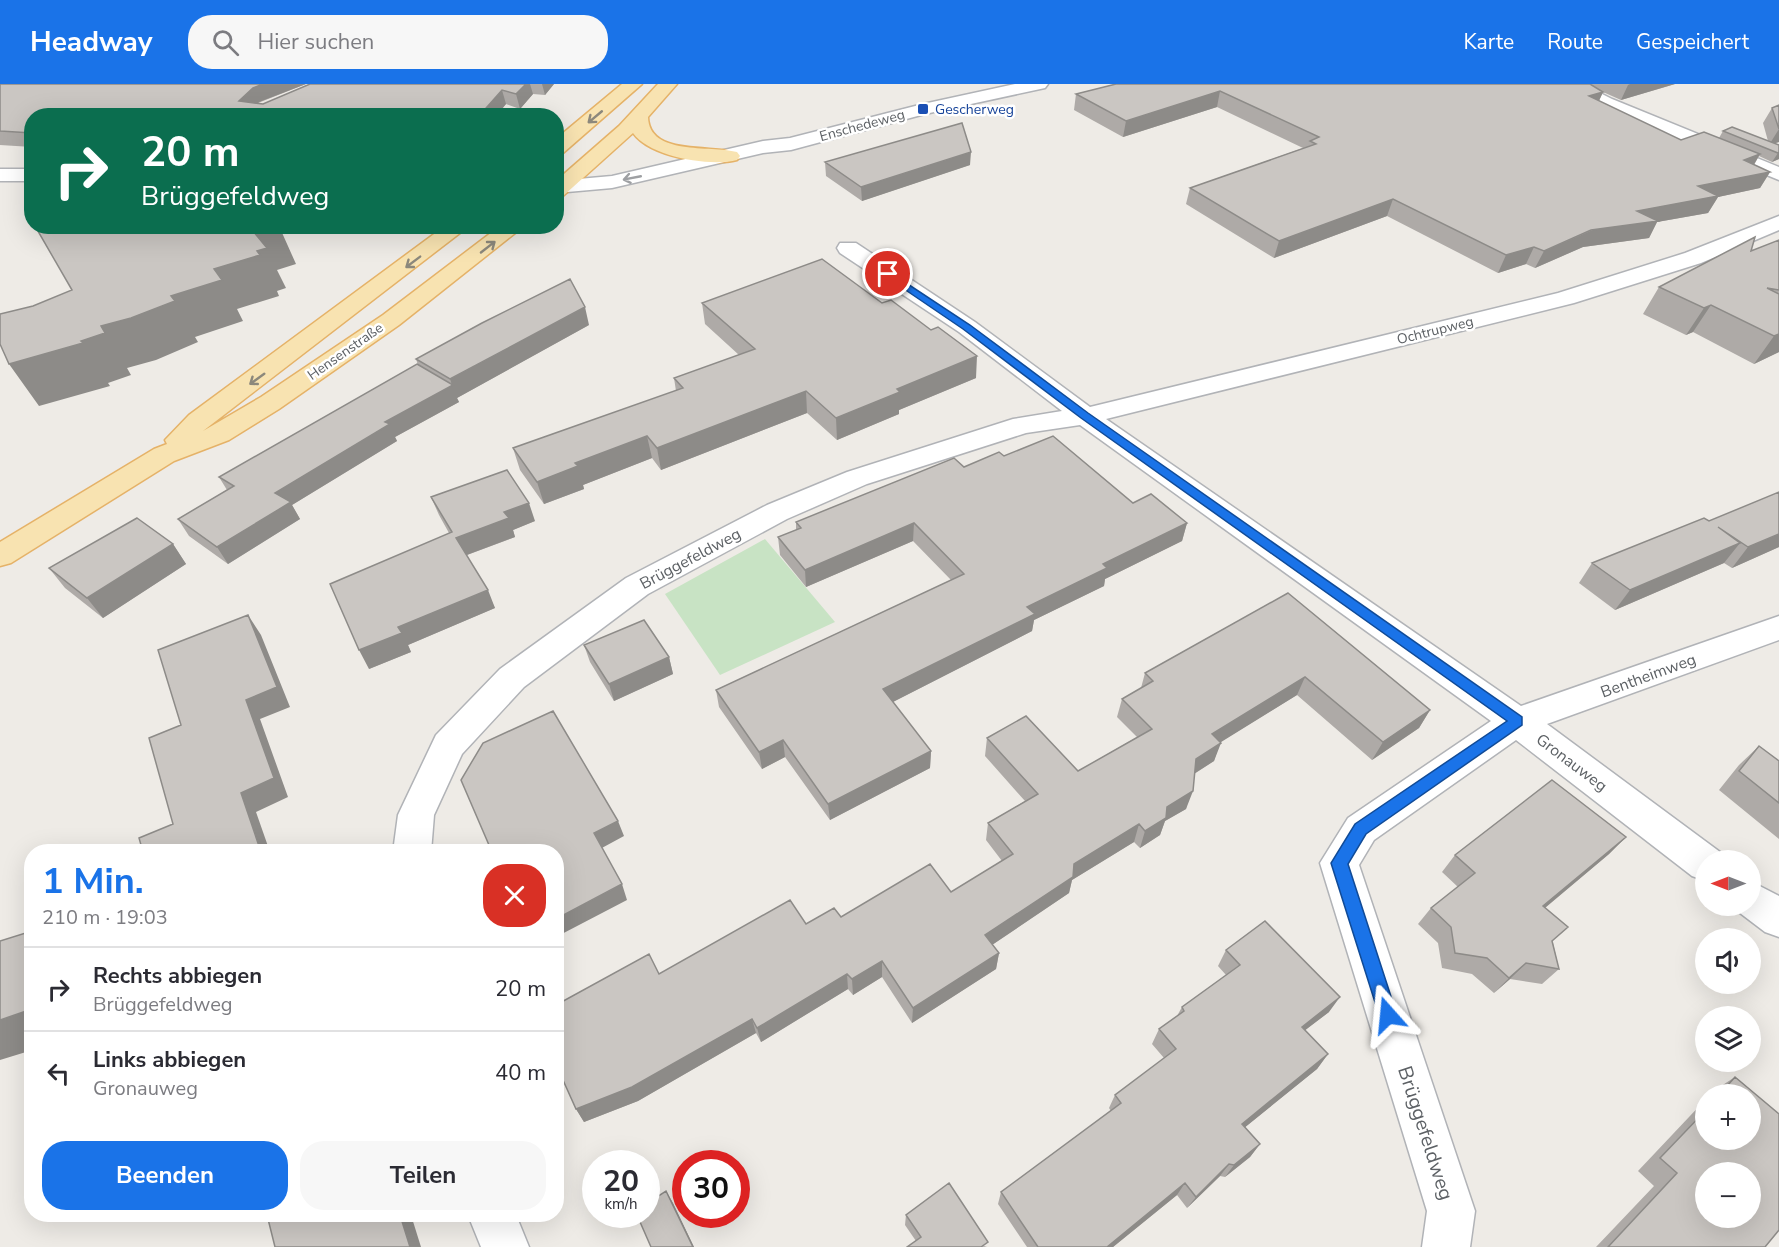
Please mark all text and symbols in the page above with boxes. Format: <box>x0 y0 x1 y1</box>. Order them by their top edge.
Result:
search box <box>188 15 608 69</box>
text: Headway <box>30 23 152 61</box>
icon: search <box>209 26 242 59</box>
text: Hier suchen <box>257 27 374 57</box>
text: Karte <box>1464 28 1514 56</box>
text: Route <box>1547 28 1603 56</box>
text: Gespeichert <box>1636 28 1749 56</box>
place label: Gescherweg <box>935 100 1014 119</box>
marker: Gescherweg <box>916 102 930 116</box>
street label: Enschedeweg <box>817 105 907 146</box>
one-way arrow <box>588 110 603 124</box>
text: 20 m <box>141 124 240 181</box>
icon: right <box>42 132 120 210</box>
one-way arrow <box>623 173 643 184</box>
text: Brüggefeldweg <box>141 178 329 215</box>
one-way arrow <box>480 240 496 253</box>
pin <box>862 248 913 299</box>
one-way arrow <box>405 255 421 268</box>
icon: arrive <box>871 257 904 290</box>
street label: Ochtrupweg <box>1395 312 1475 349</box>
street label: Hensenstraße <box>304 318 387 384</box>
one-way arrow <box>250 373 266 385</box>
street label: Brüggefeldweg <box>636 523 745 595</box>
street label: Bentheimweg <box>1598 648 1699 703</box>
street label: Gronauweg <box>1531 729 1612 797</box>
north arrow <box>1695 850 1761 916</box>
map controls <box>1695 850 1761 1228</box>
text: 1 Min. <box>42 857 144 906</box>
button: close <box>483 864 546 927</box>
text: 210 m · 19:03 <box>42 904 168 931</box>
button: sound <box>1695 928 1761 994</box>
text: Rechts abbiegen <box>93 961 262 991</box>
icon: right <box>42 973 75 1006</box>
text: 20 m <box>495 974 546 1004</box>
position arrow <box>1356 983 1420 1047</box>
text: Brüggefeldweg <box>93 991 233 1018</box>
button: layers <box>1695 1006 1761 1072</box>
text: Links abbiegen <box>93 1045 246 1075</box>
icon: left <box>42 1057 75 1090</box>
text: 40 m <box>495 1058 546 1088</box>
street label: Brüggefeldweg <box>1391 1063 1460 1204</box>
text: Gronauweg <box>93 1075 198 1102</box>
button: + <box>1695 1084 1761 1150</box>
button: Beenden <box>42 1141 288 1210</box>
button: Teilen <box>300 1141 546 1210</box>
speed limit sign: 30 <box>672 1150 750 1228</box>
text: 20 <box>603 1161 639 1202</box>
button: − <box>1695 1162 1761 1228</box>
text: km/h <box>604 1194 638 1214</box>

